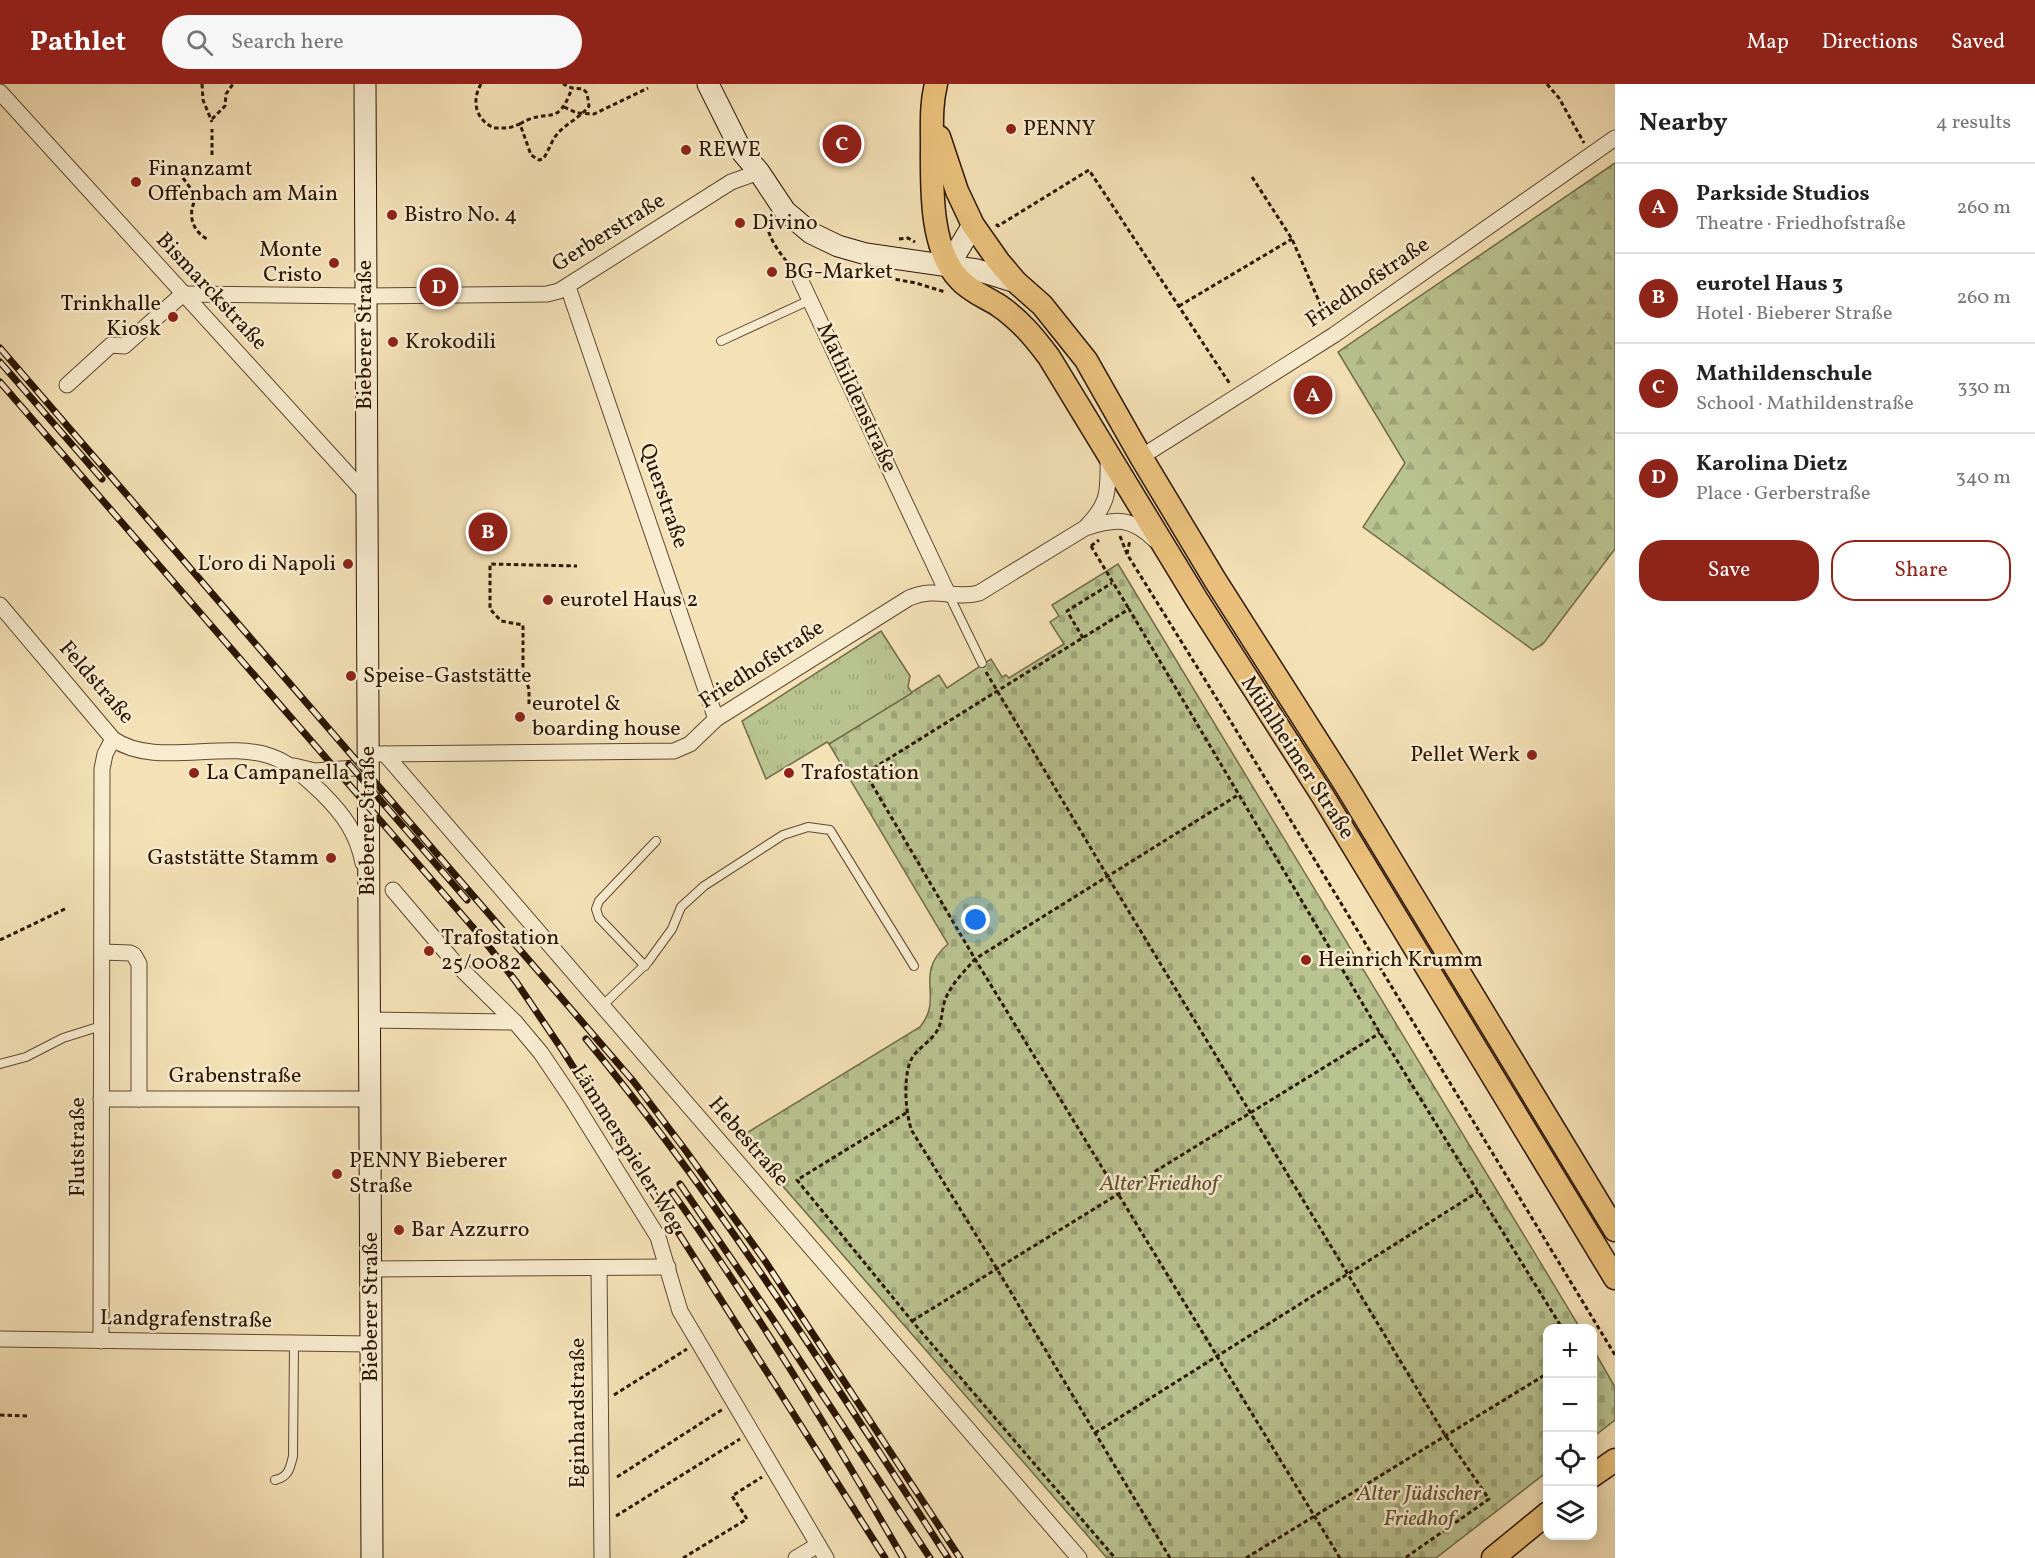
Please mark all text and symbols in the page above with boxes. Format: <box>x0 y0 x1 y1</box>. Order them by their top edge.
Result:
search box <box>162 15 582 69</box>
text: Pathlet <box>30 23 126 62</box>
icon: search <box>183 26 216 59</box>
text: Search here <box>231 27 344 58</box>
text: Map <box>1747 28 1789 57</box>
text: Directions <box>1822 28 1918 57</box>
text: Saved <box>1951 28 2005 57</box>
text: Nearby <box>1639 105 1728 141</box>
text: 4 results <box>1936 109 2011 137</box>
place label: PENNY <box>1023 114 1096 145</box>
pin: C <box>822 122 862 166</box>
marker: PENNY <box>1004 122 1018 136</box>
place label: REWE <box>698 135 761 166</box>
marker: REWE <box>679 143 693 157</box>
place label: Finanzamt Offenbach am Main <box>148 154 338 210</box>
marker: Finanzamt Offenbach am Main <box>129 175 143 189</box>
text: Parkside Studios <box>1696 179 1870 210</box>
street label: Gerberstraße <box>546 186 672 280</box>
text: A <box>1651 194 1666 222</box>
text: 260 m <box>1956 194 2011 222</box>
place label: Bistro No. 4 <box>404 200 517 231</box>
marker: Bistro No. 4 <box>385 208 399 222</box>
place label: Divino <box>752 208 818 239</box>
text: Theatre · Friedhofstraße <box>1696 210 1906 238</box>
marker: Divino <box>733 216 747 230</box>
street label: Bismarckstraße <box>148 226 274 358</box>
street label: Friedhofstraße <box>1300 230 1436 336</box>
place label: Monte Cristo <box>259 235 322 291</box>
marker: Monte Cristo <box>327 256 341 270</box>
place label: BG-Market <box>784 257 893 288</box>
street label: Bieberer Straße <box>350 260 381 410</box>
pin: D <box>420 264 458 310</box>
marker: BG-Market <box>765 265 779 279</box>
text: eurotel Haus 3 <box>1696 269 1843 300</box>
text: B <box>1652 284 1665 312</box>
text: 260 m <box>1956 284 2011 312</box>
place label: Trinkhalle Kiosk <box>60 289 161 345</box>
text: Hotel · Bieberer Straße <box>1696 300 1892 328</box>
marker: Trinkhalle Kiosk <box>166 310 180 324</box>
street label: Mathildenstraße <box>808 318 904 478</box>
place label: Krokodili <box>405 327 496 358</box>
marker: Krokodili <box>386 335 400 349</box>
text: Mathildenschule <box>1696 359 1872 390</box>
pin: A <box>1294 372 1332 418</box>
text: C <box>1652 374 1665 402</box>
text: 330 m <box>1957 374 2011 402</box>
text: School · Mathildenstraße <box>1696 390 1914 418</box>
street label: Querstraße <box>631 439 695 553</box>
text: Karolina Dietz <box>1696 449 1847 480</box>
text: D <box>1651 464 1666 492</box>
text: 340 m <box>1955 464 2011 492</box>
text: Place · Gerberstraße <box>1696 480 1871 508</box>
pin: B <box>468 510 508 554</box>
button: Save <box>1639 540 1819 601</box>
button: Share <box>1831 540 2011 601</box>
place label: L'oro di Napoli <box>197 549 336 580</box>
marker: L'oro di Napoli <box>341 557 355 571</box>
place label: eurotel Haus 2 <box>560 585 698 616</box>
marker: eurotel Haus 2 <box>541 593 555 607</box>
street label: Friedhofstraße <box>693 613 831 717</box>
street label: Feldstraße <box>51 635 141 731</box>
place label: Speise-Gaststätte <box>363 661 532 692</box>
marker: Speise-Gaststätte <box>344 669 358 683</box>
street label: Mühlheimer Straße <box>1232 670 1362 846</box>
place label: eurotel & boarding house <box>532 689 681 745</box>
marker: eurotel & boarding house <box>513 710 527 724</box>
place label: Pellet Werk <box>1410 740 1520 771</box>
street label: Bieberer Straße <box>353 746 384 896</box>
marker: Pellet Werk <box>1525 748 1539 762</box>
place label: La Campanella <box>206 758 350 789</box>
place label: Trafostation <box>801 758 919 789</box>
marker: La Campanella <box>187 766 201 780</box>
marker: Trafostation <box>782 766 796 780</box>
place label: Gaststätte Stamm <box>147 843 319 874</box>
marker: Gaststätte Stamm <box>324 851 338 865</box>
your location <box>961 905 990 934</box>
place label: Trafostation 25/0082 <box>441 923 559 979</box>
marker: Trafostation 25/0082 <box>422 944 436 958</box>
place label: Heinrich Krumm <box>1318 945 1483 976</box>
marker: Heinrich Krumm <box>1299 953 1313 967</box>
street label: Lämmerspieler Weg <box>563 1059 691 1239</box>
street label: Grabenstraße <box>169 1061 301 1092</box>
street label: Hebestraße <box>700 1090 796 1194</box>
street label: Flutstraße <box>63 1097 94 1197</box>
place label: PENNY Bieberer Straße <box>349 1146 507 1202</box>
marker: PENNY Bieberer Straße <box>330 1167 344 1181</box>
park label: Alter Friedhof <box>1099 1169 1223 1200</box>
place label: Bar Azzurro <box>411 1215 529 1246</box>
marker: Bar Azzurro <box>392 1223 406 1237</box>
street label: Bieberer Straße <box>356 1232 387 1382</box>
street label: Landgrafenstraße <box>100 1303 272 1337</box>
map controls <box>1543 1324 1597 1540</box>
button: + <box>1543 1324 1597 1378</box>
street label: Eginhardstraße <box>563 1338 594 1488</box>
button: − <box>1543 1378 1597 1432</box>
button: locate <box>1543 1432 1597 1486</box>
park label: Alter Jüdischer Friedhof <box>1356 1479 1482 1535</box>
button: layers <box>1543 1486 1597 1540</box>

